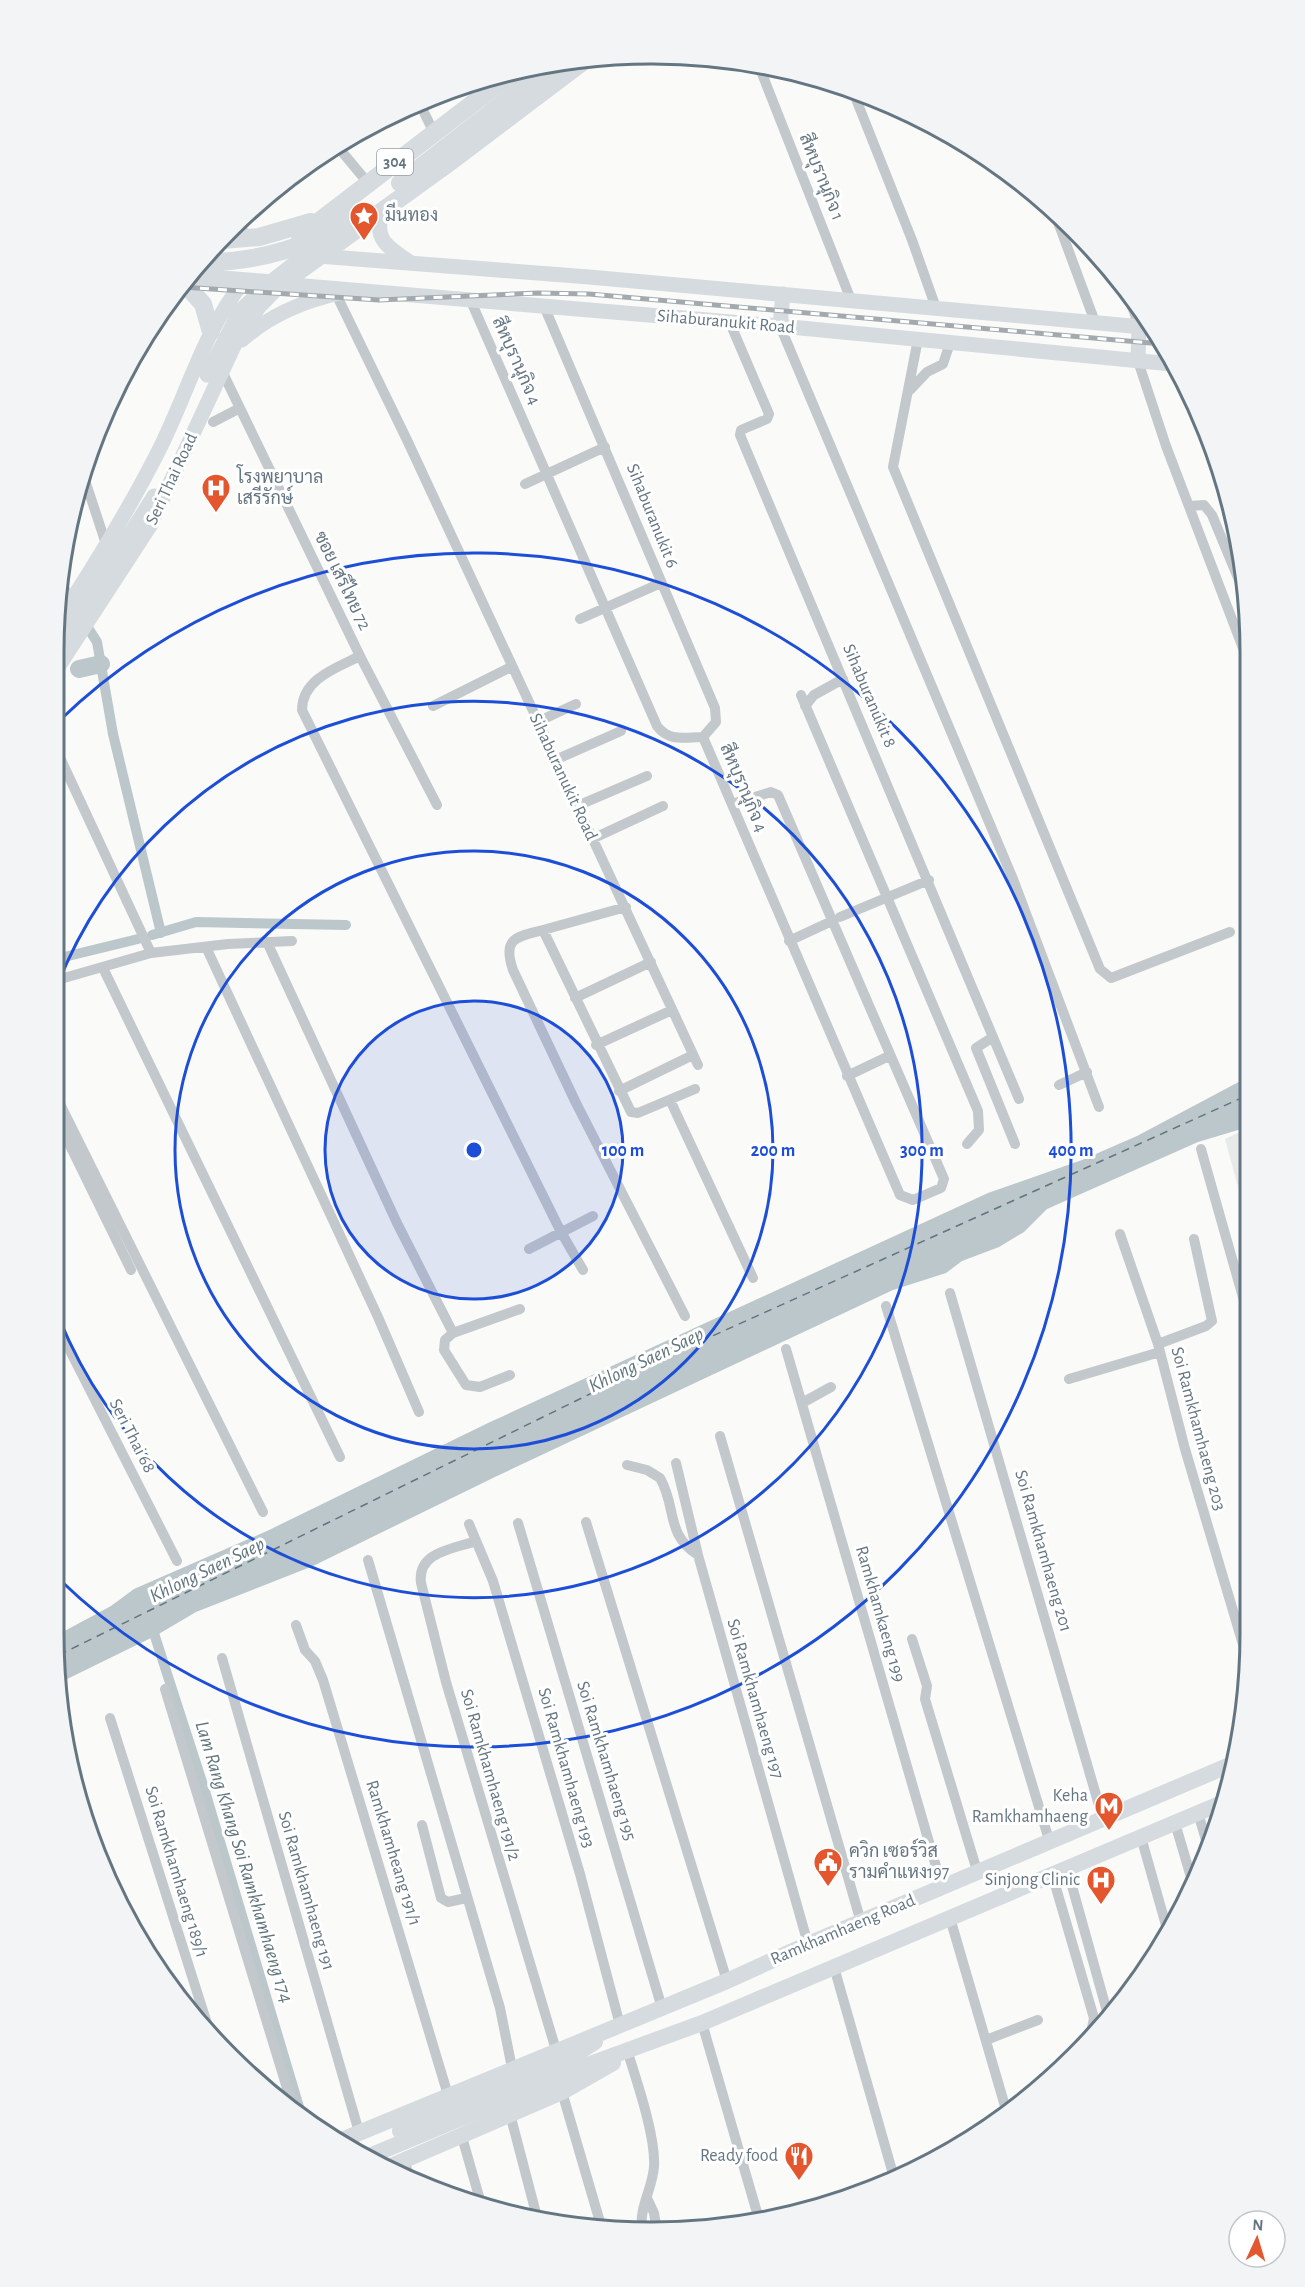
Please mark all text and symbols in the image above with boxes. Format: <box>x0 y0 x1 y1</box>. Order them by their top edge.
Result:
street label: สีหบุรานุกิจ 1 <box>794 129 851 224</box>
road number: 304 <box>377 149 413 175</box>
place icon: มีนทอง <box>348 200 380 242</box>
place label: มีนทอง <box>385 202 438 225</box>
street label: Sihaburanukit Road <box>656 307 796 337</box>
street label: สีหบุรานุกิจ 4 <box>487 312 548 409</box>
street label: Seri Thai Road <box>143 430 201 528</box>
street label: Sihaburanukit 6 <box>623 461 681 571</box>
place label: โรงพยาบาล เสรีรักษ์ <box>236 464 323 508</box>
hospital icon: โรงพยาบาล เสรีรักษ์ <box>200 472 232 514</box>
street label: ซอย เสรีไทย 72 <box>310 527 378 633</box>
street label: Sihaburanukit 8 <box>839 641 899 751</box>
street label: Sihaburanukit Road <box>526 711 600 843</box>
street label: สีหบุรานุกิจ 4 <box>714 739 774 836</box>
centre of rings <box>464 1140 484 1160</box>
text: 100 m <box>602 1142 644 1160</box>
text: 200 m <box>751 1142 795 1160</box>
text: 300 m <box>900 1142 944 1160</box>
text: 400 m <box>1048 1142 1094 1160</box>
water label: Khlong Saen Saep <box>585 1324 707 1396</box>
street label: Soi Ramkhamhaeng 203 <box>1167 1345 1229 1513</box>
street label: Seri Thai 68 <box>106 1396 158 1476</box>
street label: Soi Ramkhamhaeng 201 <box>1011 1468 1075 1634</box>
water label: Khlong Saen Saep <box>146 1534 268 1606</box>
street label: Ramkhamkaeng 199 <box>852 1544 908 1684</box>
street label: Soi Ramkhamhaeng 197 <box>724 1617 786 1781</box>
street label: Soi Ramkhamhaeng 195 <box>573 1679 639 1843</box>
street label: Soi Ramkhamhaeng 193 <box>535 1686 597 1850</box>
street label: Soi Ramkhamhaeng 191/2 <box>457 1687 523 1863</box>
water label: Lam Rang Khang Soi Ramkhamhaeng 174 <box>192 1719 296 2005</box>
street label: Ramkhamheang 191/1 <box>362 1778 424 1928</box>
street label: Soi Ramkhamhaeng 189/1 <box>141 1784 211 1960</box>
place label: Keha Ramkhamhaeng <box>972 1787 1088 1826</box>
metro station icon: Keha Ramkhamhaeng <box>1093 1790 1125 1832</box>
street label: Soi Ramkhamhaeng 191 <box>275 1810 337 1972</box>
place label: ควิก เซอร์วิส รามคำแหง197 <box>849 1838 949 1882</box>
public building icon: ควิก เซอร์วิส รามคำแหง197 <box>812 1846 844 1888</box>
hospital icon: Sinjong Clinic <box>1085 1864 1117 1906</box>
place label: Sinjong Clinic <box>985 1871 1080 1889</box>
street label: Ramkhamhaeng Road <box>768 1891 918 1969</box>
restaurant icon: Ready food <box>783 2140 815 2182</box>
place label: Ready food <box>700 2147 778 2165</box>
north arrow <box>1227 2209 1287 2269</box>
text: N <box>1252 2217 1264 2233</box>

